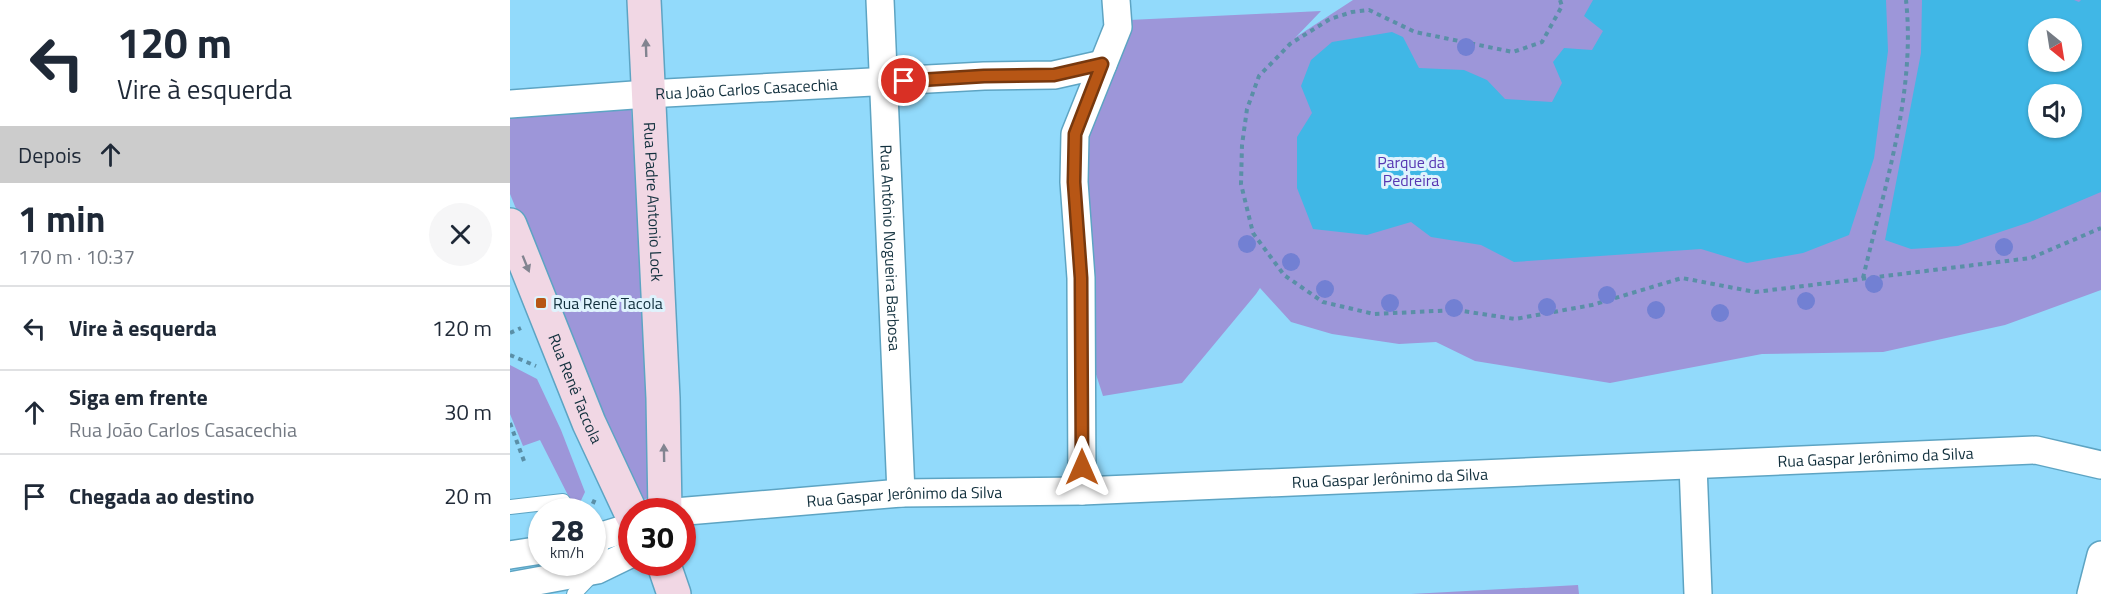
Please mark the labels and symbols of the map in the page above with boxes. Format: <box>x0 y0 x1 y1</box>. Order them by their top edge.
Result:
north arrow <box>2028 18 2082 72</box>
one-way arrow <box>641 39 650 58</box>
pin <box>878 55 929 106</box>
street label: Rua João Carlos Casacechia <box>655 72 838 106</box>
street label: Rua Padre Antonio Lock <box>638 121 669 282</box>
street label: Rua Antônio Nogueira Barbosa <box>874 144 907 351</box>
park label: Parque da Pedreira <box>1377 150 1445 192</box>
one-way arrow <box>521 256 531 274</box>
place label: Rua Renê Tacola <box>553 291 663 315</box>
marker: Rua Renê Tacola <box>534 296 548 310</box>
street label: Rua Renê Taccola <box>542 330 609 447</box>
position arrow <box>1050 435 1114 499</box>
street label: Rua Gaspar Jerônimo da Silva <box>1777 441 1974 473</box>
one-way arrow <box>659 444 669 463</box>
street label: Rua Gaspar Jerônimo da Silva <box>1291 462 1488 494</box>
street label: Rua Gaspar Jerônimo da Silva <box>805 480 1002 513</box>
speed limit sign: 30 <box>618 498 696 576</box>

